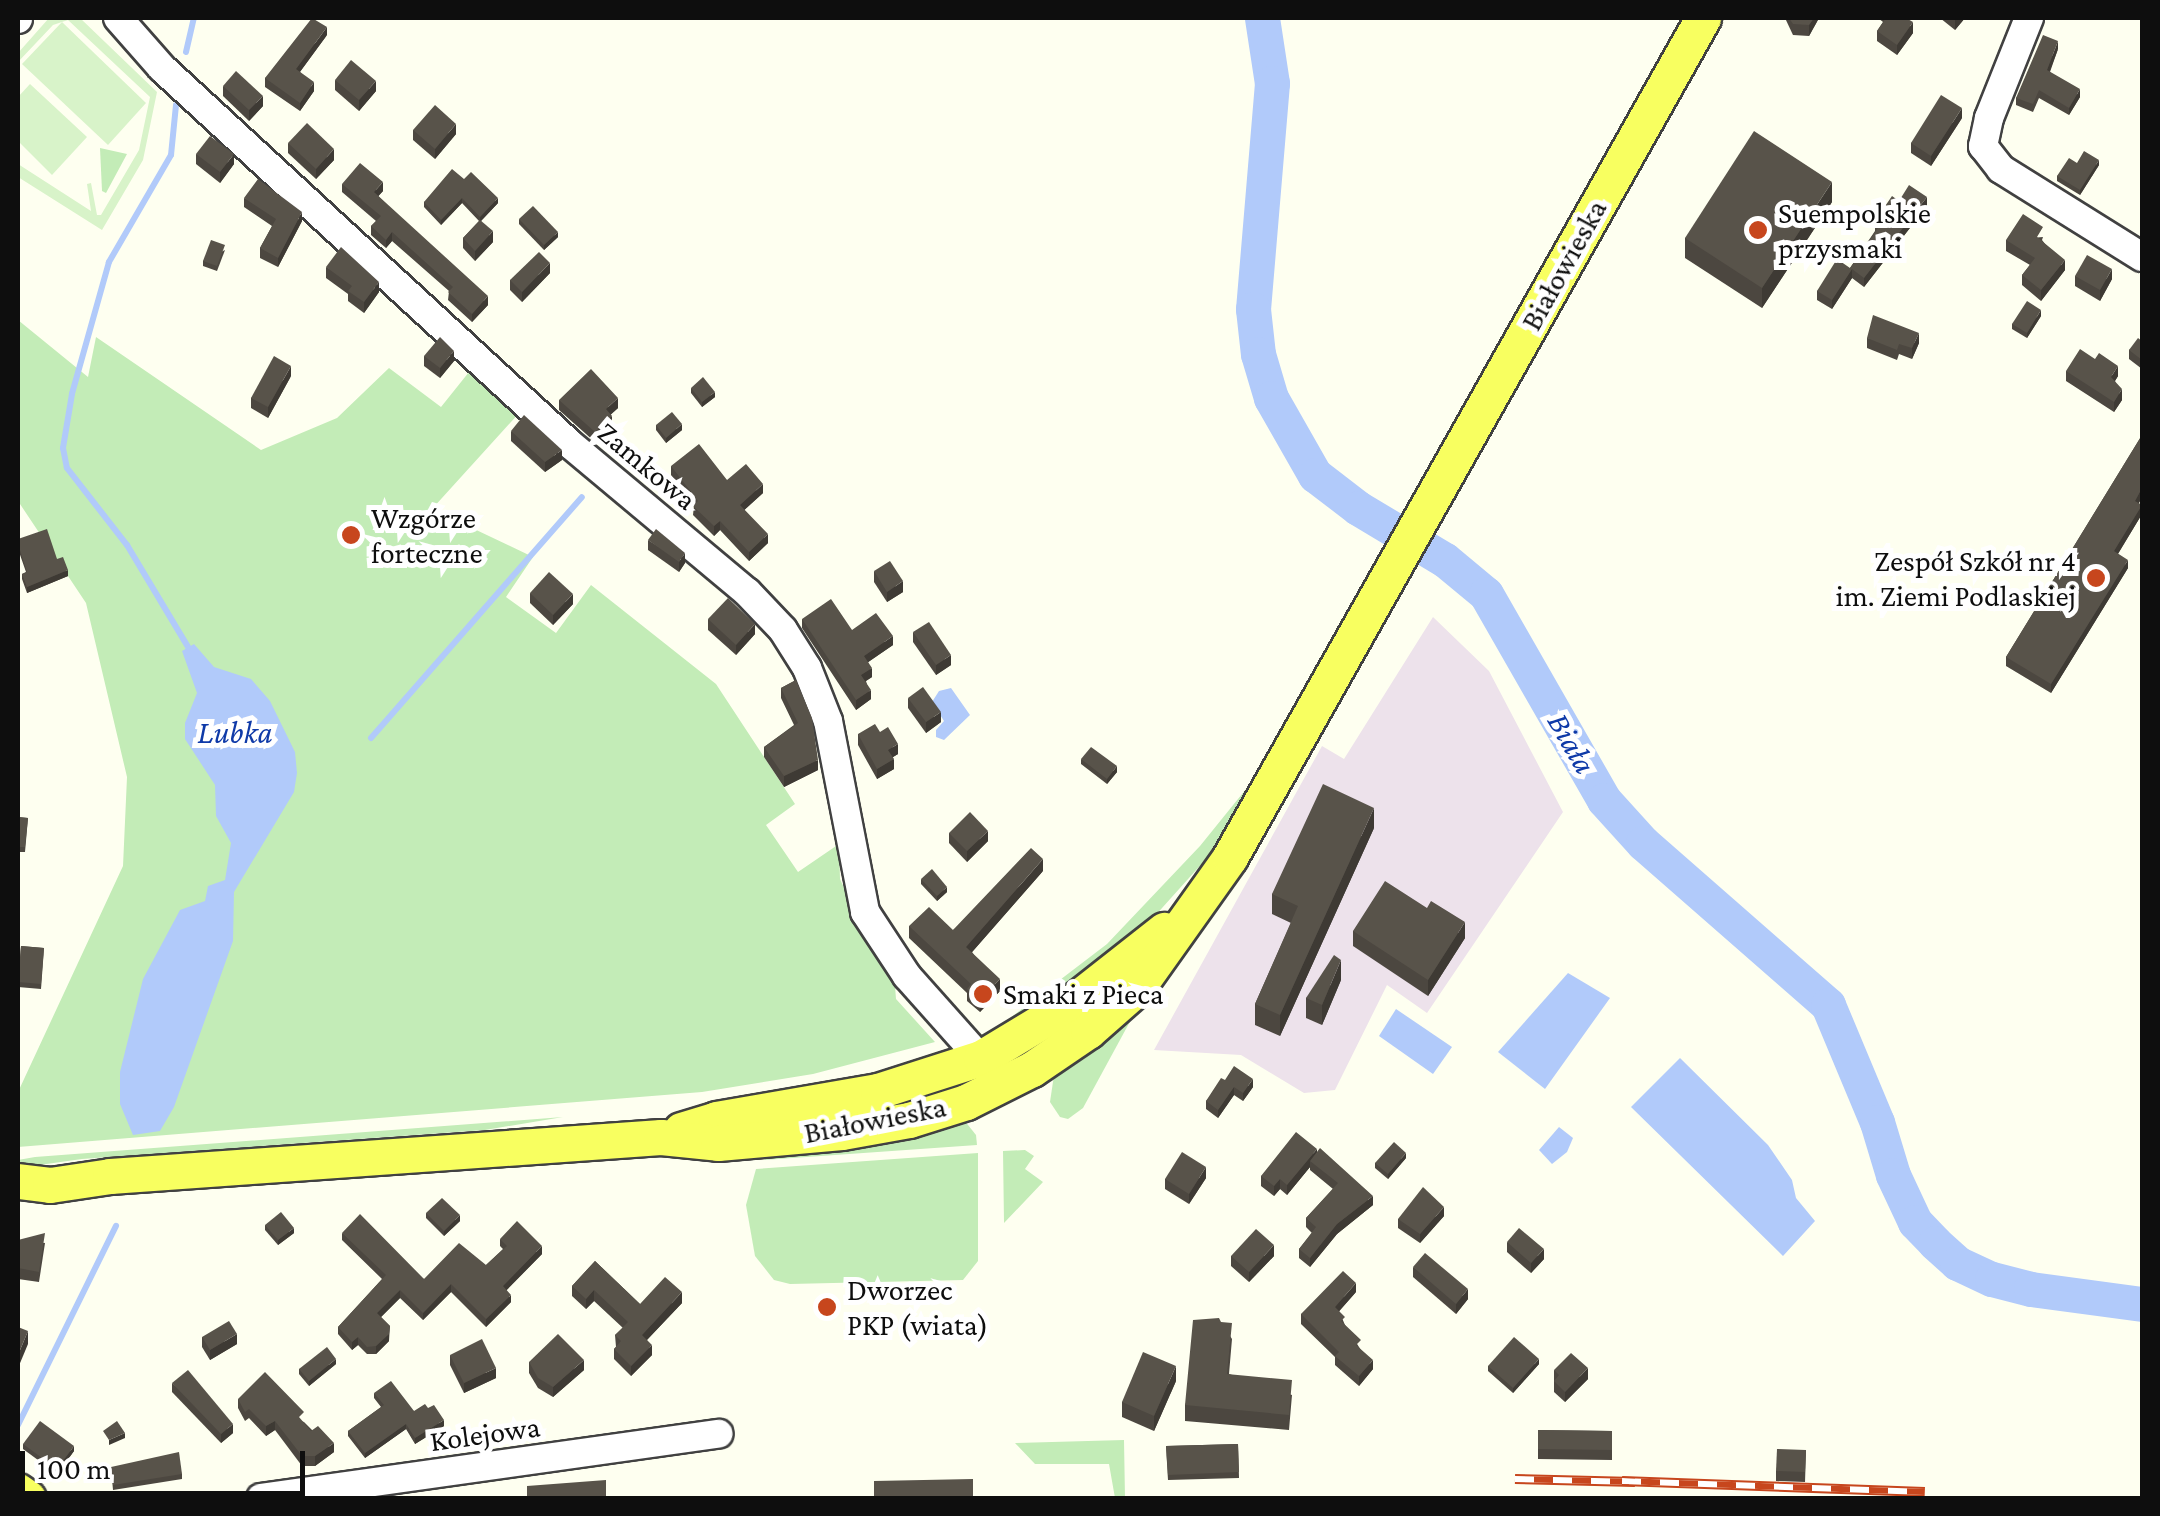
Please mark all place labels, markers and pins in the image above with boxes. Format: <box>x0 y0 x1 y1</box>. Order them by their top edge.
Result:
place label: Suempolskie przysmaki <box>1778 195 1931 266</box>
marker: Suempolskie przysmaki <box>1747 219 1769 241</box>
place label: Wzgórze forteczne <box>371 500 483 570</box>
marker: Wzgórze forteczne <box>340 524 362 546</box>
place label: Zespół Szkół nr 4 im. Ziemi Podlaskiej <box>1836 543 2076 614</box>
marker: Zespół Szkół nr 4 im. Ziemi Podlaskiej <box>2085 567 2107 589</box>
place label: Smaki z Pieca <box>1003 976 1164 1012</box>
marker: Smaki z Pieca <box>972 983 994 1005</box>
place label: Dworzec PKP (wiata) <box>847 1272 988 1342</box>
marker: Dworzec PKP (wiata) <box>816 1296 838 1318</box>

